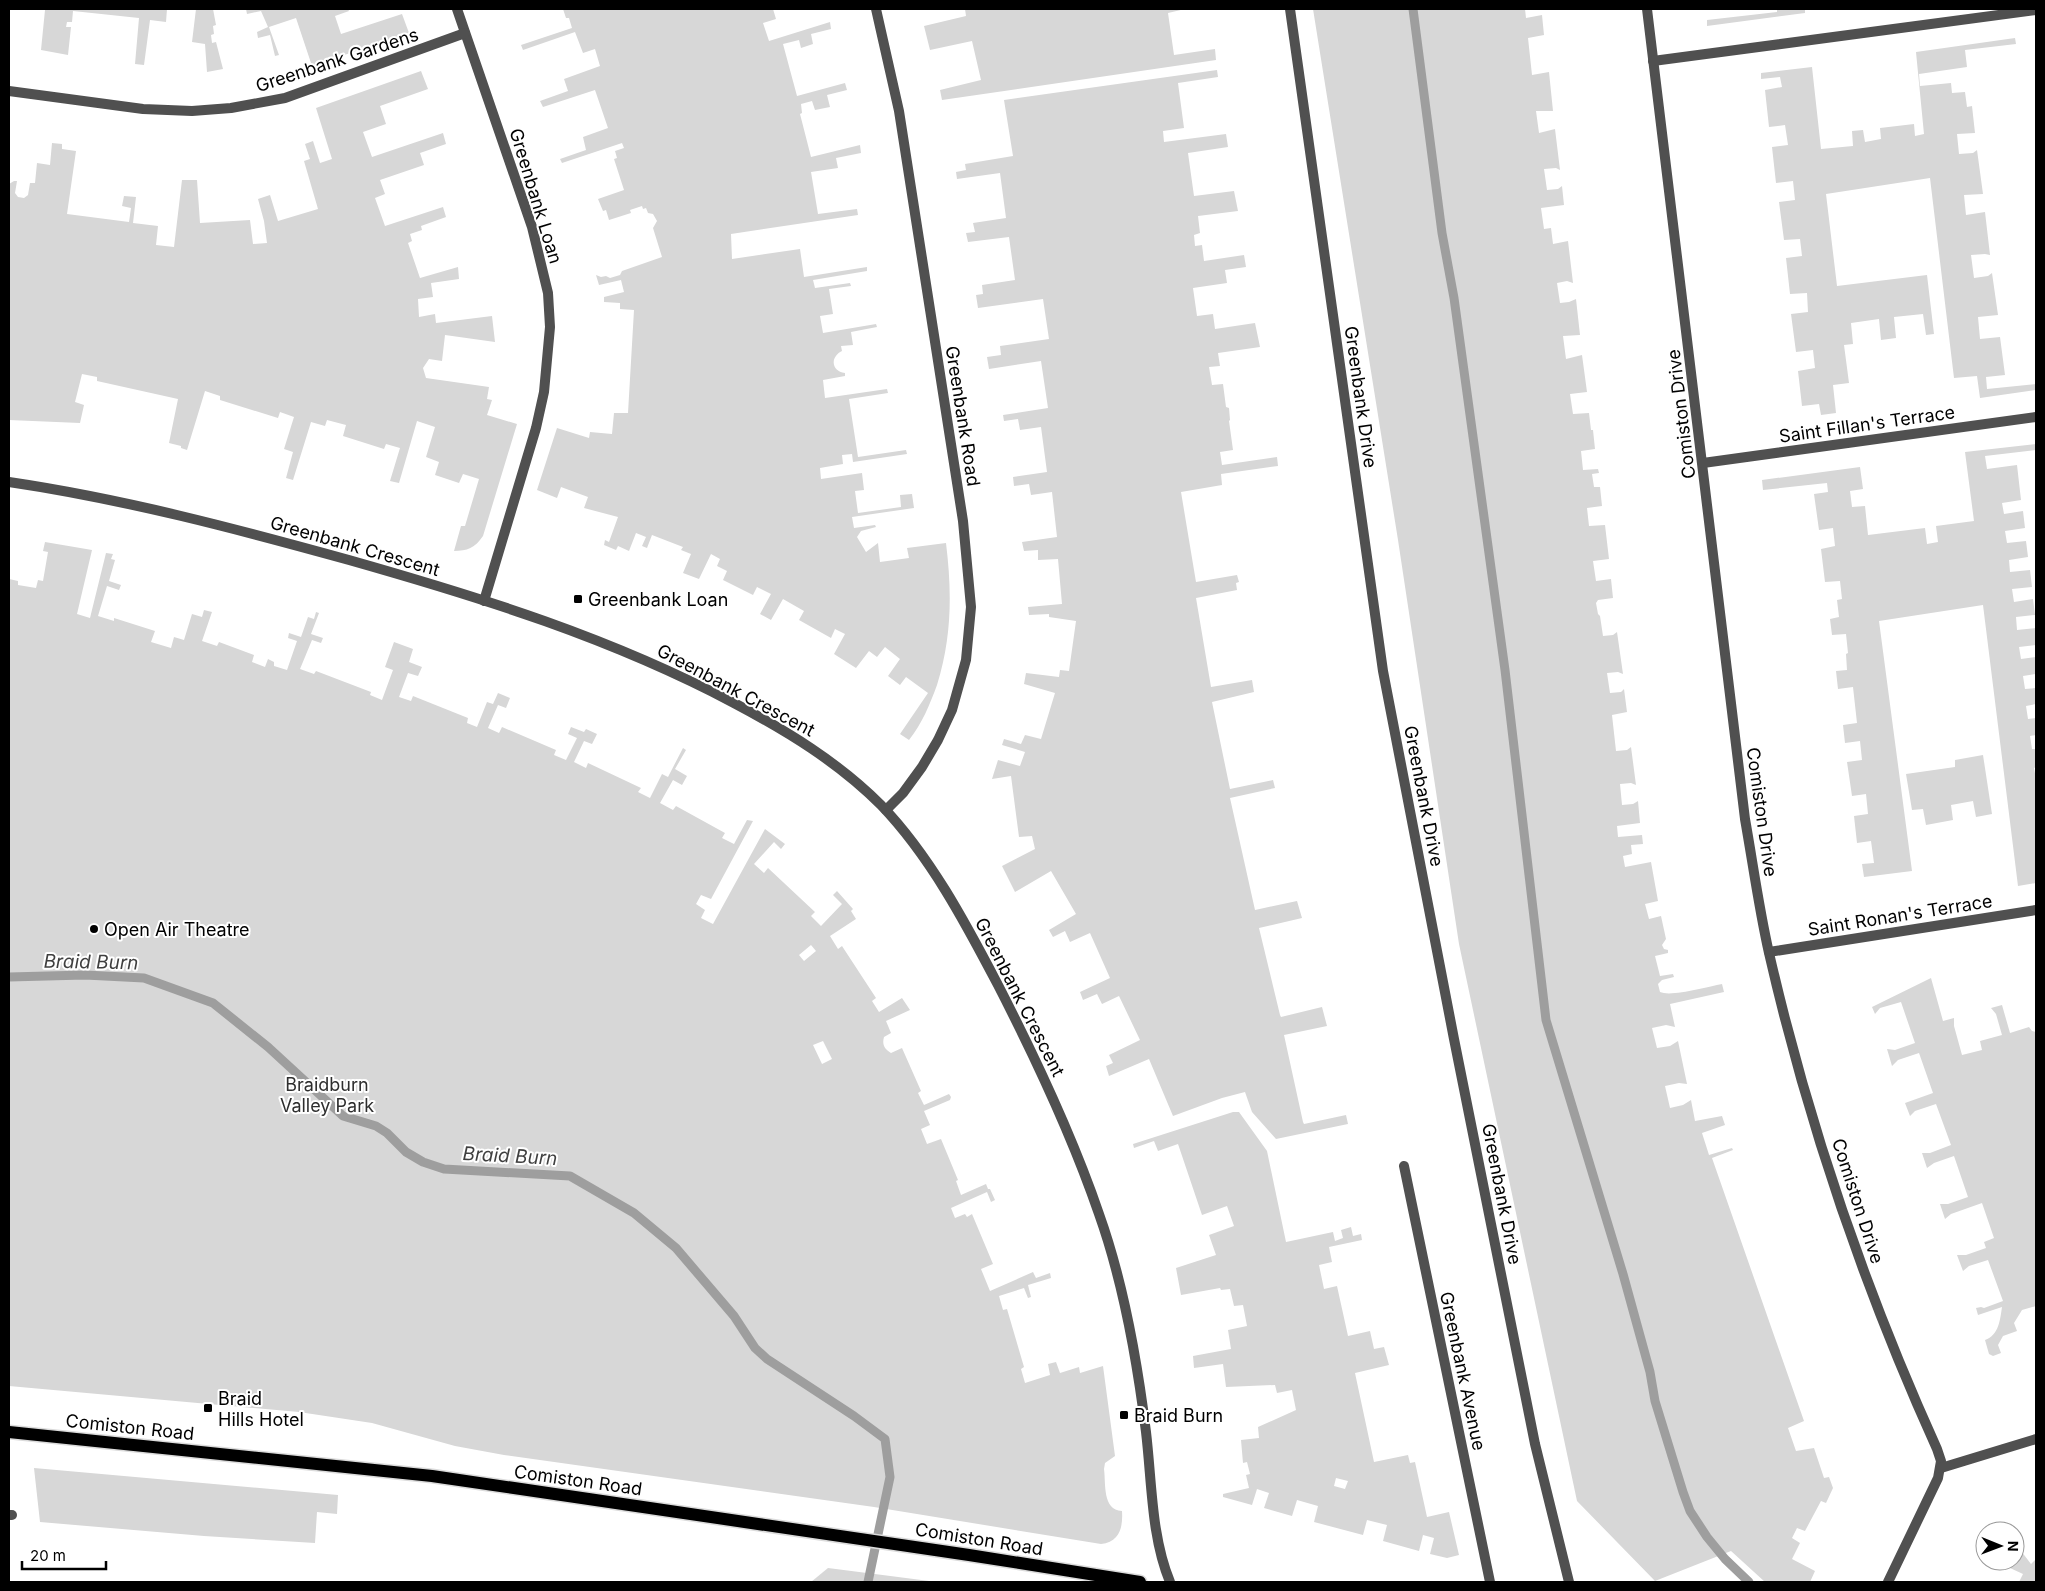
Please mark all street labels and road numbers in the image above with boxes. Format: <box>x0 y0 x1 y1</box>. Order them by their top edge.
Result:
street label: Greenbank Gardens <box>253 24 421 96</box>
street label: Greenbank Loan <box>505 126 567 266</box>
street label: Greenbank Drive <box>1341 325 1381 469</box>
street label: Greenbank Road <box>942 344 984 488</box>
street label: Comiston Drive <box>1663 348 1699 480</box>
street label: Saint Fillan's Terrace <box>1778 401 1956 447</box>
street label: Greenbank Crescent <box>268 512 442 580</box>
street label: Greenbank Crescent <box>654 640 818 740</box>
street label: Greenbank Drive <box>1400 724 1448 868</box>
street label: Comiston Drive <box>1743 746 1781 878</box>
street label: Saint Ronan's Terrace <box>1806 890 1994 940</box>
street label: Greenbank Crescent <box>971 914 1069 1080</box>
street label: Greenbank Drive <box>1478 1122 1526 1266</box>
street label: Comiston Drive <box>1828 1136 1888 1266</box>
street label: Greenbank Avenue <box>1436 1290 1490 1452</box>
street label: Comiston Road <box>65 1410 195 1444</box>
street label: Comiston Road <box>513 1461 643 1499</box>
street label: Comiston Road <box>914 1519 1044 1559</box>

